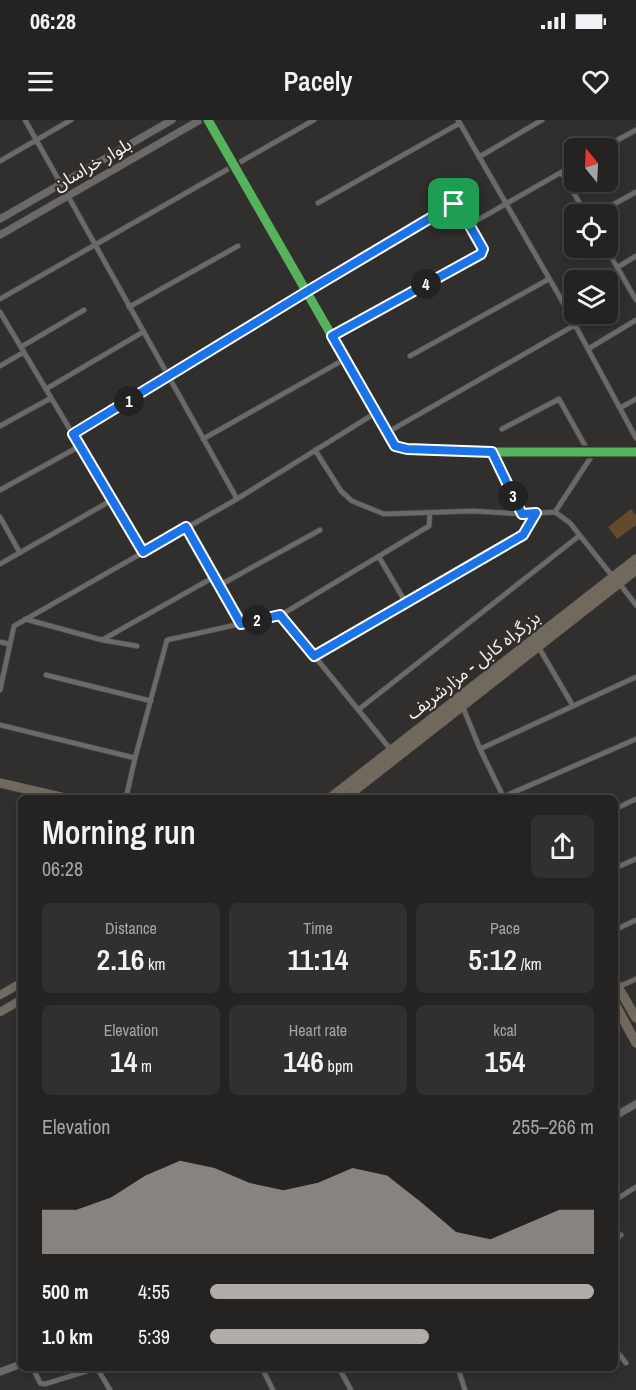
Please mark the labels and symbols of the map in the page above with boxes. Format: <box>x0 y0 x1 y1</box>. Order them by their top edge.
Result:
street label: بلوار خراسان <box>48 131 136 197</box>
north arrow <box>564 138 618 192</box>
pin <box>428 178 479 229</box>
pin: 4 <box>411 269 441 299</box>
pin: 1 <box>114 386 144 416</box>
pin: 3 <box>498 481 528 511</box>
pin: 2 <box>242 605 272 635</box>
street label: بزرگراه کابل - مزارشریف <box>401 605 545 725</box>

